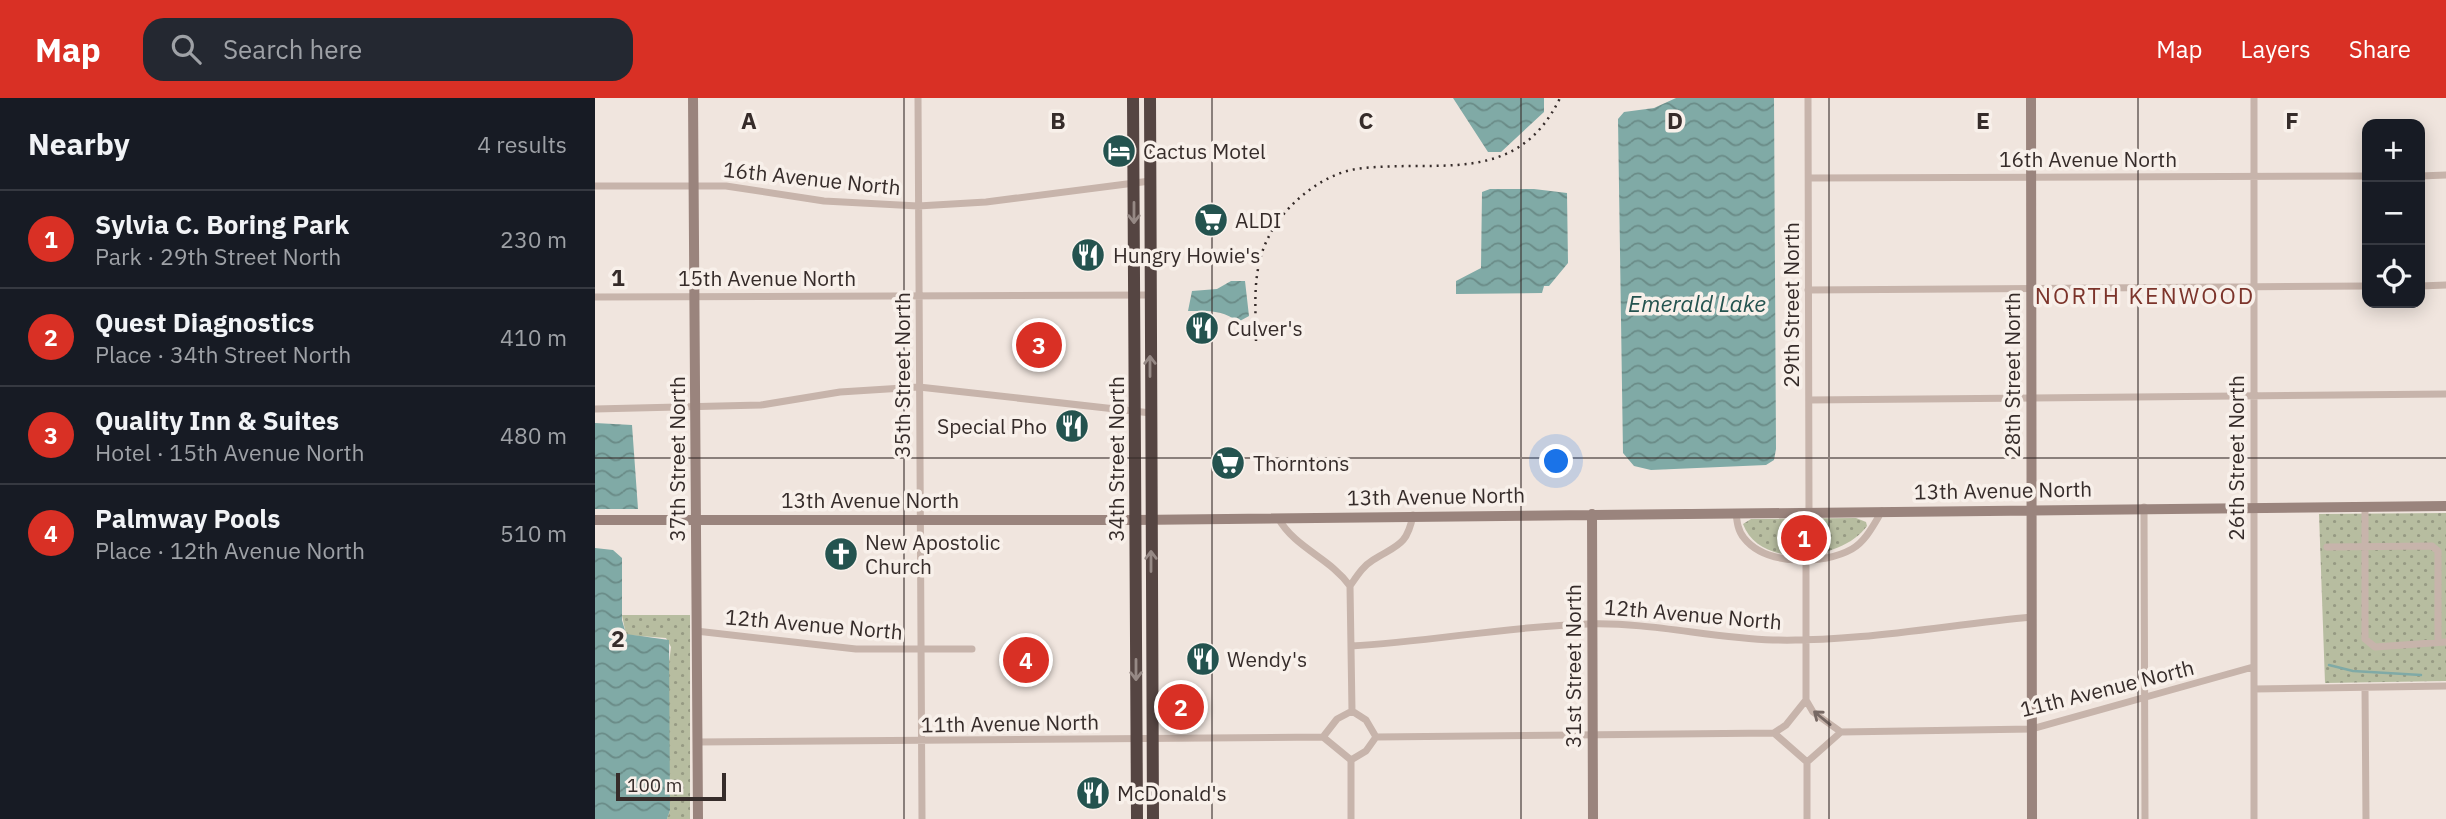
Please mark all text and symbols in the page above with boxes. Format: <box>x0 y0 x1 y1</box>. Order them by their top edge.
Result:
search box <box>143 18 633 81</box>
text: Map <box>35 28 101 71</box>
icon: search <box>167 30 205 68</box>
text: Search here <box>223 32 362 66</box>
text: Map <box>2156 33 2203 65</box>
text: Layers <box>2241 33 2311 65</box>
text: Share <box>2349 33 2411 65</box>
text: A <box>741 105 757 135</box>
text: B <box>1050 105 1066 135</box>
text: C <box>1359 105 1374 135</box>
text: D <box>1667 105 1683 135</box>
text: E <box>1976 105 1990 135</box>
text: F <box>2285 105 2299 135</box>
map controls <box>2362 119 2425 308</box>
button: + <box>2362 119 2425 182</box>
text: Nearby <box>28 124 130 163</box>
text: 4 results <box>477 129 567 159</box>
hotel icon: Cactus Motel <box>1100 132 1138 170</box>
place label: Cactus Motel <box>1143 137 1266 165</box>
street label: 16th Avenue North <box>1999 145 2177 173</box>
street label: 16th Avenue North <box>722 155 902 201</box>
button: − <box>2362 182 2425 245</box>
one-way arrow <box>1127 201 1141 224</box>
supermarket icon: ALDI <box>1192 201 1230 239</box>
place label: ALDI <box>1235 206 1281 234</box>
text: Sylvia C. Boring Park <box>95 207 349 241</box>
street label: 29th Street North <box>1777 222 1805 388</box>
text: 1 <box>44 224 58 254</box>
text: 230 m <box>500 224 567 254</box>
restaurant icon: Hungry Howie's <box>1069 236 1107 274</box>
text: Park · 29th Street North <box>95 241 341 271</box>
place label: Hungry Howie's <box>1113 241 1260 269</box>
button: locate <box>2362 245 2425 308</box>
text: 1 <box>611 262 625 292</box>
street label: 15th Avenue North <box>678 264 856 292</box>
district label: NORTH KENWOOD <box>2035 280 2255 310</box>
water label: Emerald Lake <box>1628 288 1766 318</box>
street label: 35th Street North <box>888 292 916 458</box>
street label: 28th Street North <box>1998 292 2026 458</box>
text: Quest Diagnostics <box>95 305 314 339</box>
restaurant icon: Culver's <box>1183 309 1221 347</box>
place label: Culver's <box>1227 314 1303 342</box>
pin: 3 <box>1016 319 1062 371</box>
text: 2 <box>44 322 58 352</box>
text: 410 m <box>500 322 567 352</box>
text: Place · 34th Street North <box>95 339 351 369</box>
one-way arrow <box>1143 354 1157 377</box>
street label: 26th Street North <box>2222 375 2250 541</box>
street label: 37th Street North <box>663 376 691 542</box>
street label: 34th Street North <box>1102 376 1130 542</box>
text: Quality Inn & Suites <box>95 403 339 437</box>
restaurant icon: Special Pho <box>1053 407 1091 445</box>
place label: Special Pho <box>937 412 1047 440</box>
text: 3 <box>44 420 58 450</box>
text: 480 m <box>500 420 567 450</box>
text: Hotel · 15th Avenue North <box>95 437 365 467</box>
supermarket icon: Thorntons <box>1209 444 1247 482</box>
your location <box>1539 444 1573 478</box>
place label: Thorntons <box>1253 449 1350 477</box>
street label: 13th Avenue North <box>1914 474 2092 506</box>
street label: 13th Avenue North <box>1347 480 1525 512</box>
street label: 13th Avenue North <box>781 486 959 514</box>
text: Palmway Pools <box>95 501 280 535</box>
pin: 1 <box>1781 512 1827 564</box>
text: 4 <box>44 518 58 548</box>
text: 510 m <box>500 518 567 548</box>
place label: New Apostolic Church <box>865 528 1000 580</box>
text: Place · 12th Avenue North <box>95 535 365 565</box>
church icon: New Apostolic Church <box>822 535 860 573</box>
one-way arrow <box>1144 549 1158 572</box>
street label: 31st Street North <box>1559 584 1587 748</box>
street label: 12th Avenue North <box>1603 592 1783 636</box>
street label: 12th Avenue North <box>724 602 904 646</box>
text: 2 <box>611 623 625 653</box>
pin: 4 <box>1003 634 1049 686</box>
restaurant icon: Wendy's <box>1184 640 1222 678</box>
place label: Wendy's <box>1227 645 1307 673</box>
street label: 11th Avenue North <box>2017 653 2197 723</box>
one-way arrow <box>1129 658 1143 681</box>
pin: 2 <box>1158 681 1204 733</box>
street label: 11th Avenue North <box>921 707 1099 739</box>
one-way arrow <box>1813 710 1831 725</box>
scale bar <box>616 770 726 802</box>
text: 100 m <box>627 773 682 797</box>
restaurant icon: McDonald's <box>1074 774 1112 812</box>
place label: McDonald's <box>1117 779 1227 807</box>

